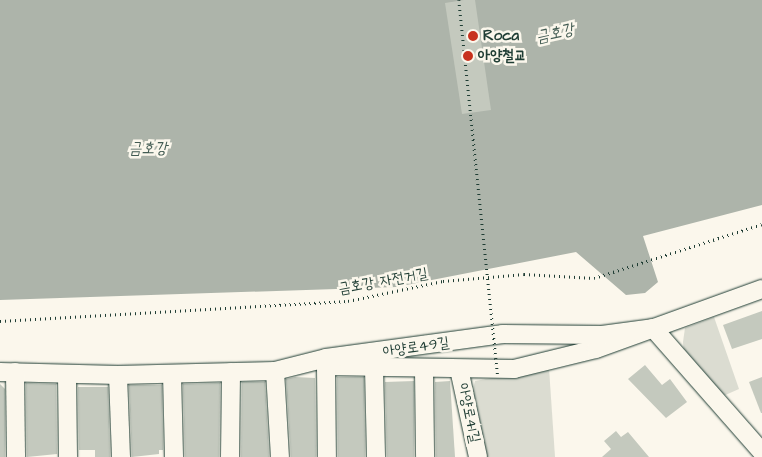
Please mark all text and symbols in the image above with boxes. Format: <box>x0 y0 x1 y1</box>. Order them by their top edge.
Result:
water label: 금호강 <box>534 19 576 47</box>
place label: Roca <box>483 27 519 45</box>
marker: Roca <box>467 30 479 42</box>
place label: 아양철교 <box>478 47 526 65</box>
marker: 아양철교 <box>462 50 474 62</box>
water label: 금호강 <box>129 138 167 158</box>
street label: 금호강 자전거길 <box>337 264 429 298</box>
street label: 아양로49길 <box>382 333 450 361</box>
street label: 아양로41길 <box>454 382 484 444</box>

